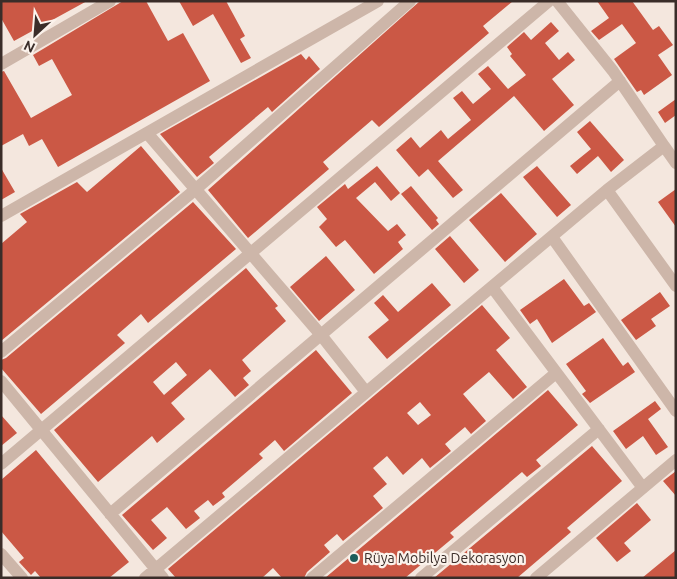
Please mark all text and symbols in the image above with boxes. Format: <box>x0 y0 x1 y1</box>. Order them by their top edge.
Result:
north arrow <box>10 10 60 60</box>
text: N <box>21 37 38 56</box>
place label: Rüya Mobilya Dekorasyon <box>364 550 525 566</box>
marker: Rüya Mobilya Dekorasyon <box>348 552 360 564</box>

